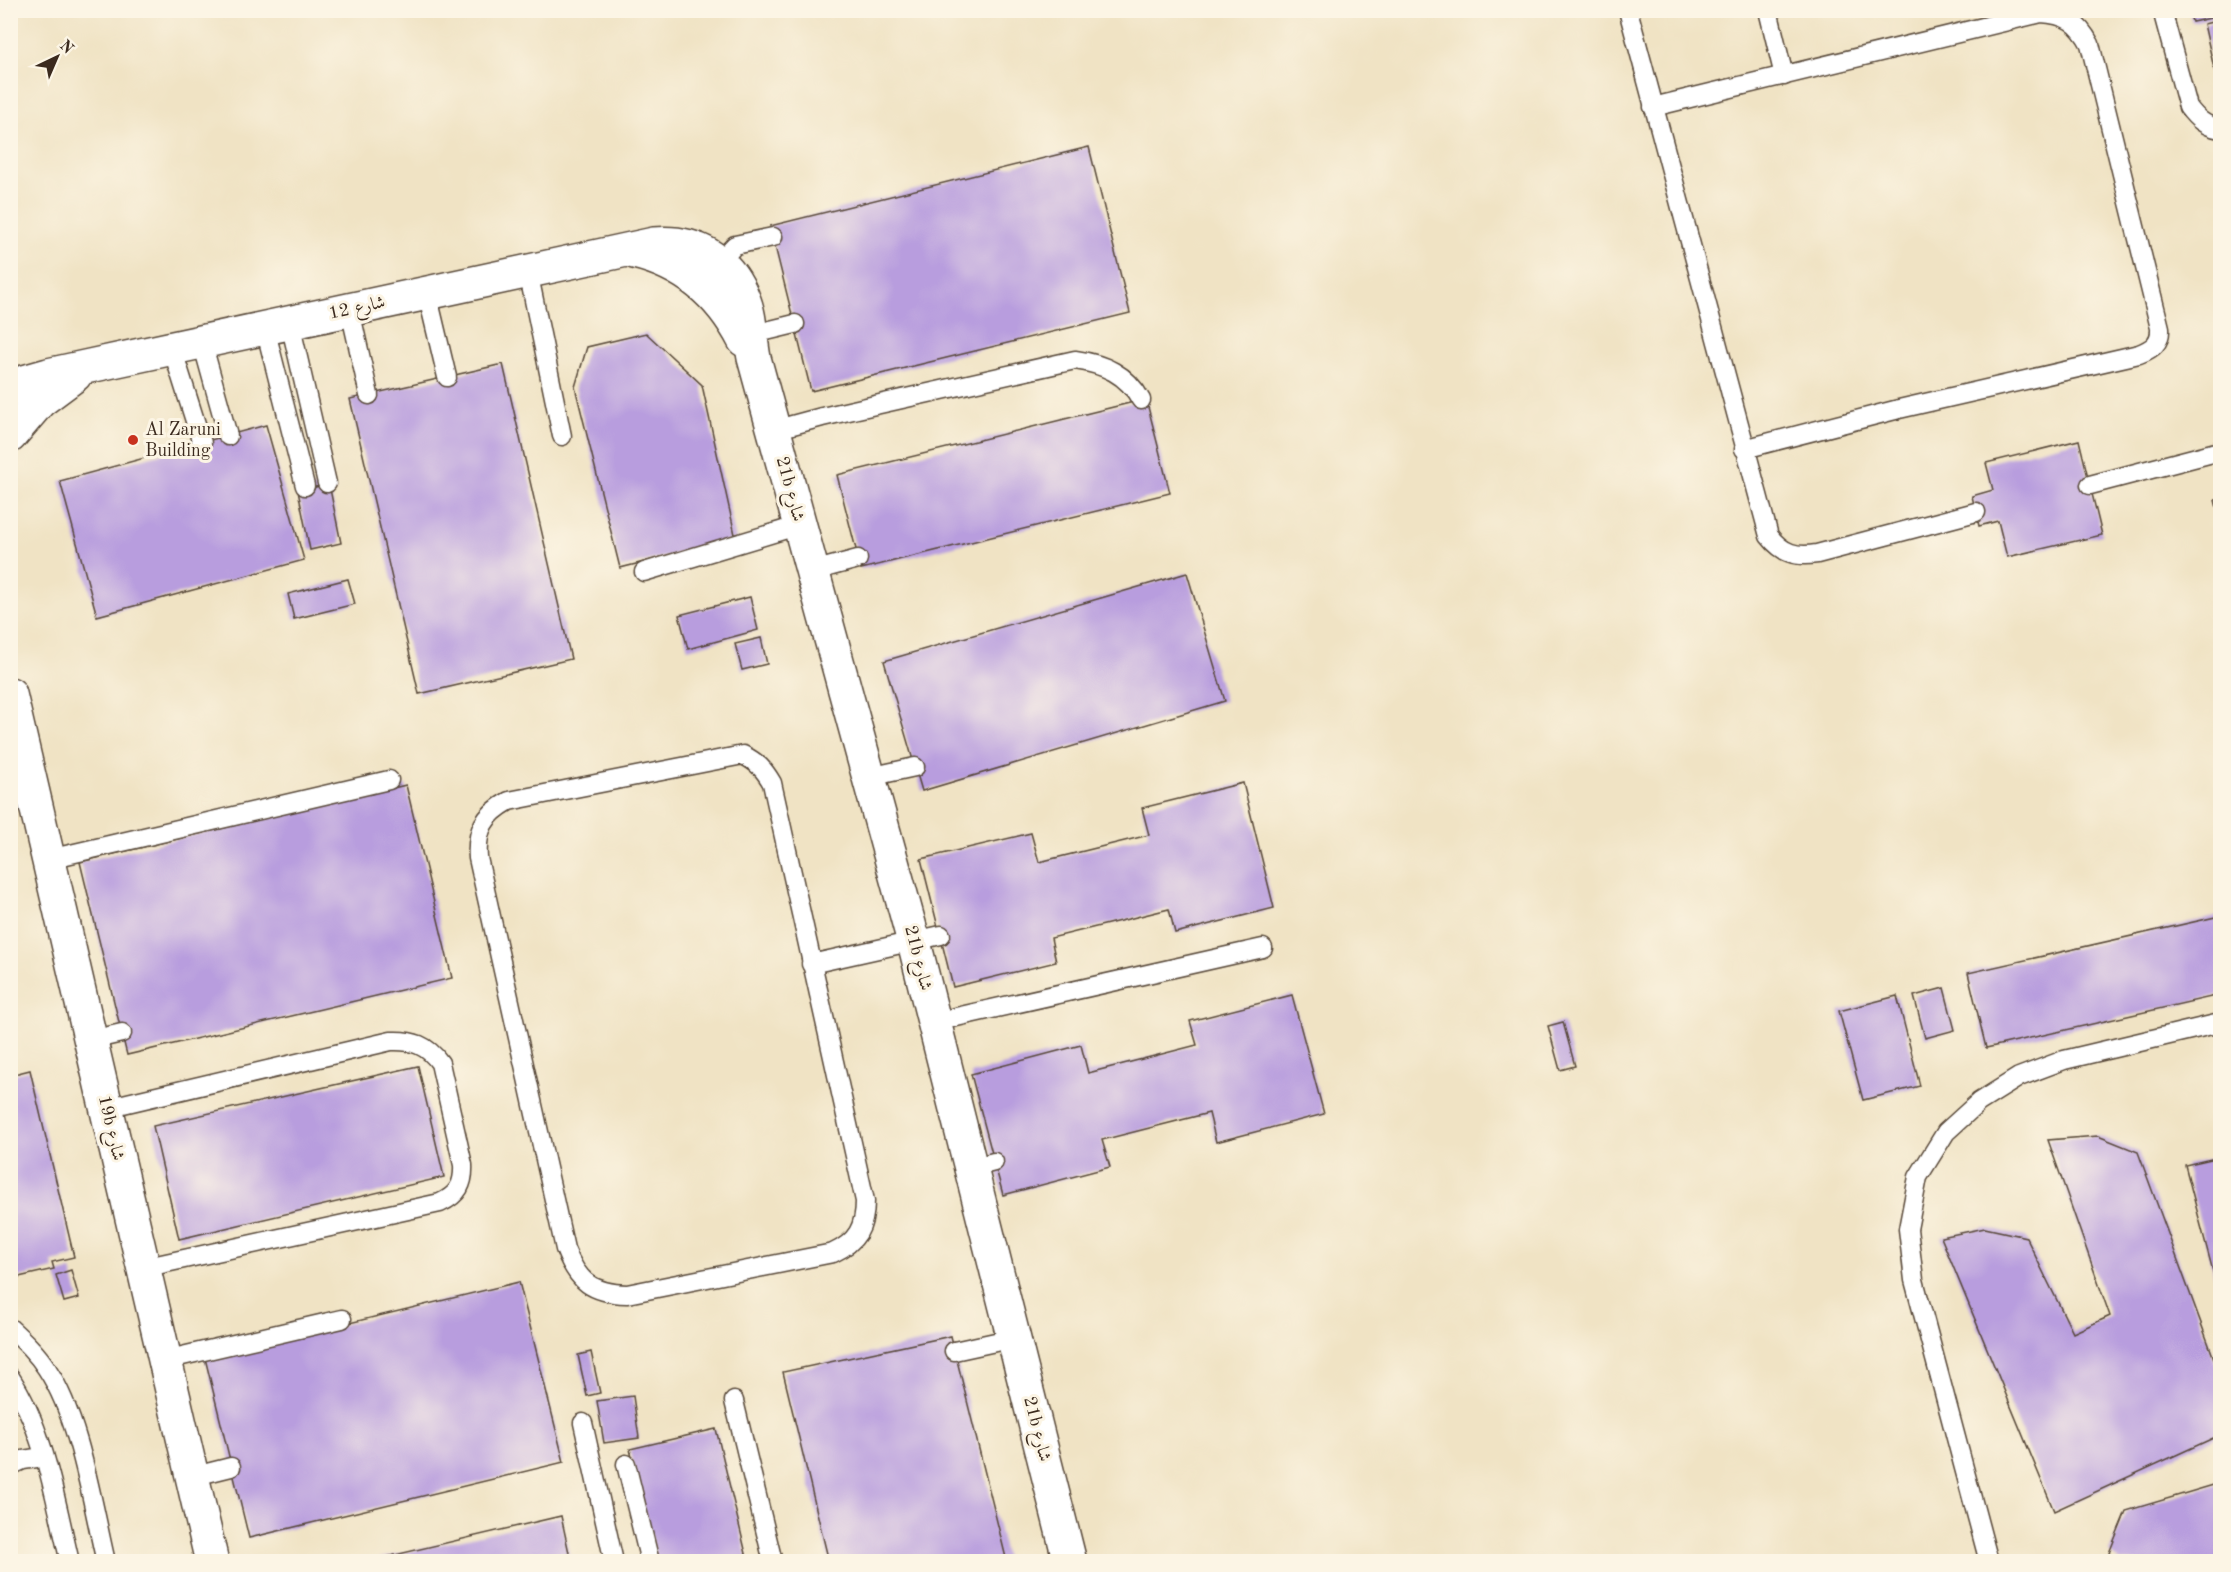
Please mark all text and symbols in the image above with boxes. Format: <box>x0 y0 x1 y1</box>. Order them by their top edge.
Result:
north arrow <box>27 27 87 87</box>
text: N <box>56 38 77 58</box>
street label: شارع 12 <box>327 293 388 328</box>
place label: Al Zaruni Building <box>145 421 221 460</box>
marker: Al Zaruni Building <box>126 433 140 447</box>
street label: 21b شارع <box>768 455 807 525</box>
street label: 21b شارع <box>896 924 935 994</box>
street label: 19b شارع <box>90 1094 127 1163</box>
street label: 21b شارع <box>1015 1395 1054 1465</box>

